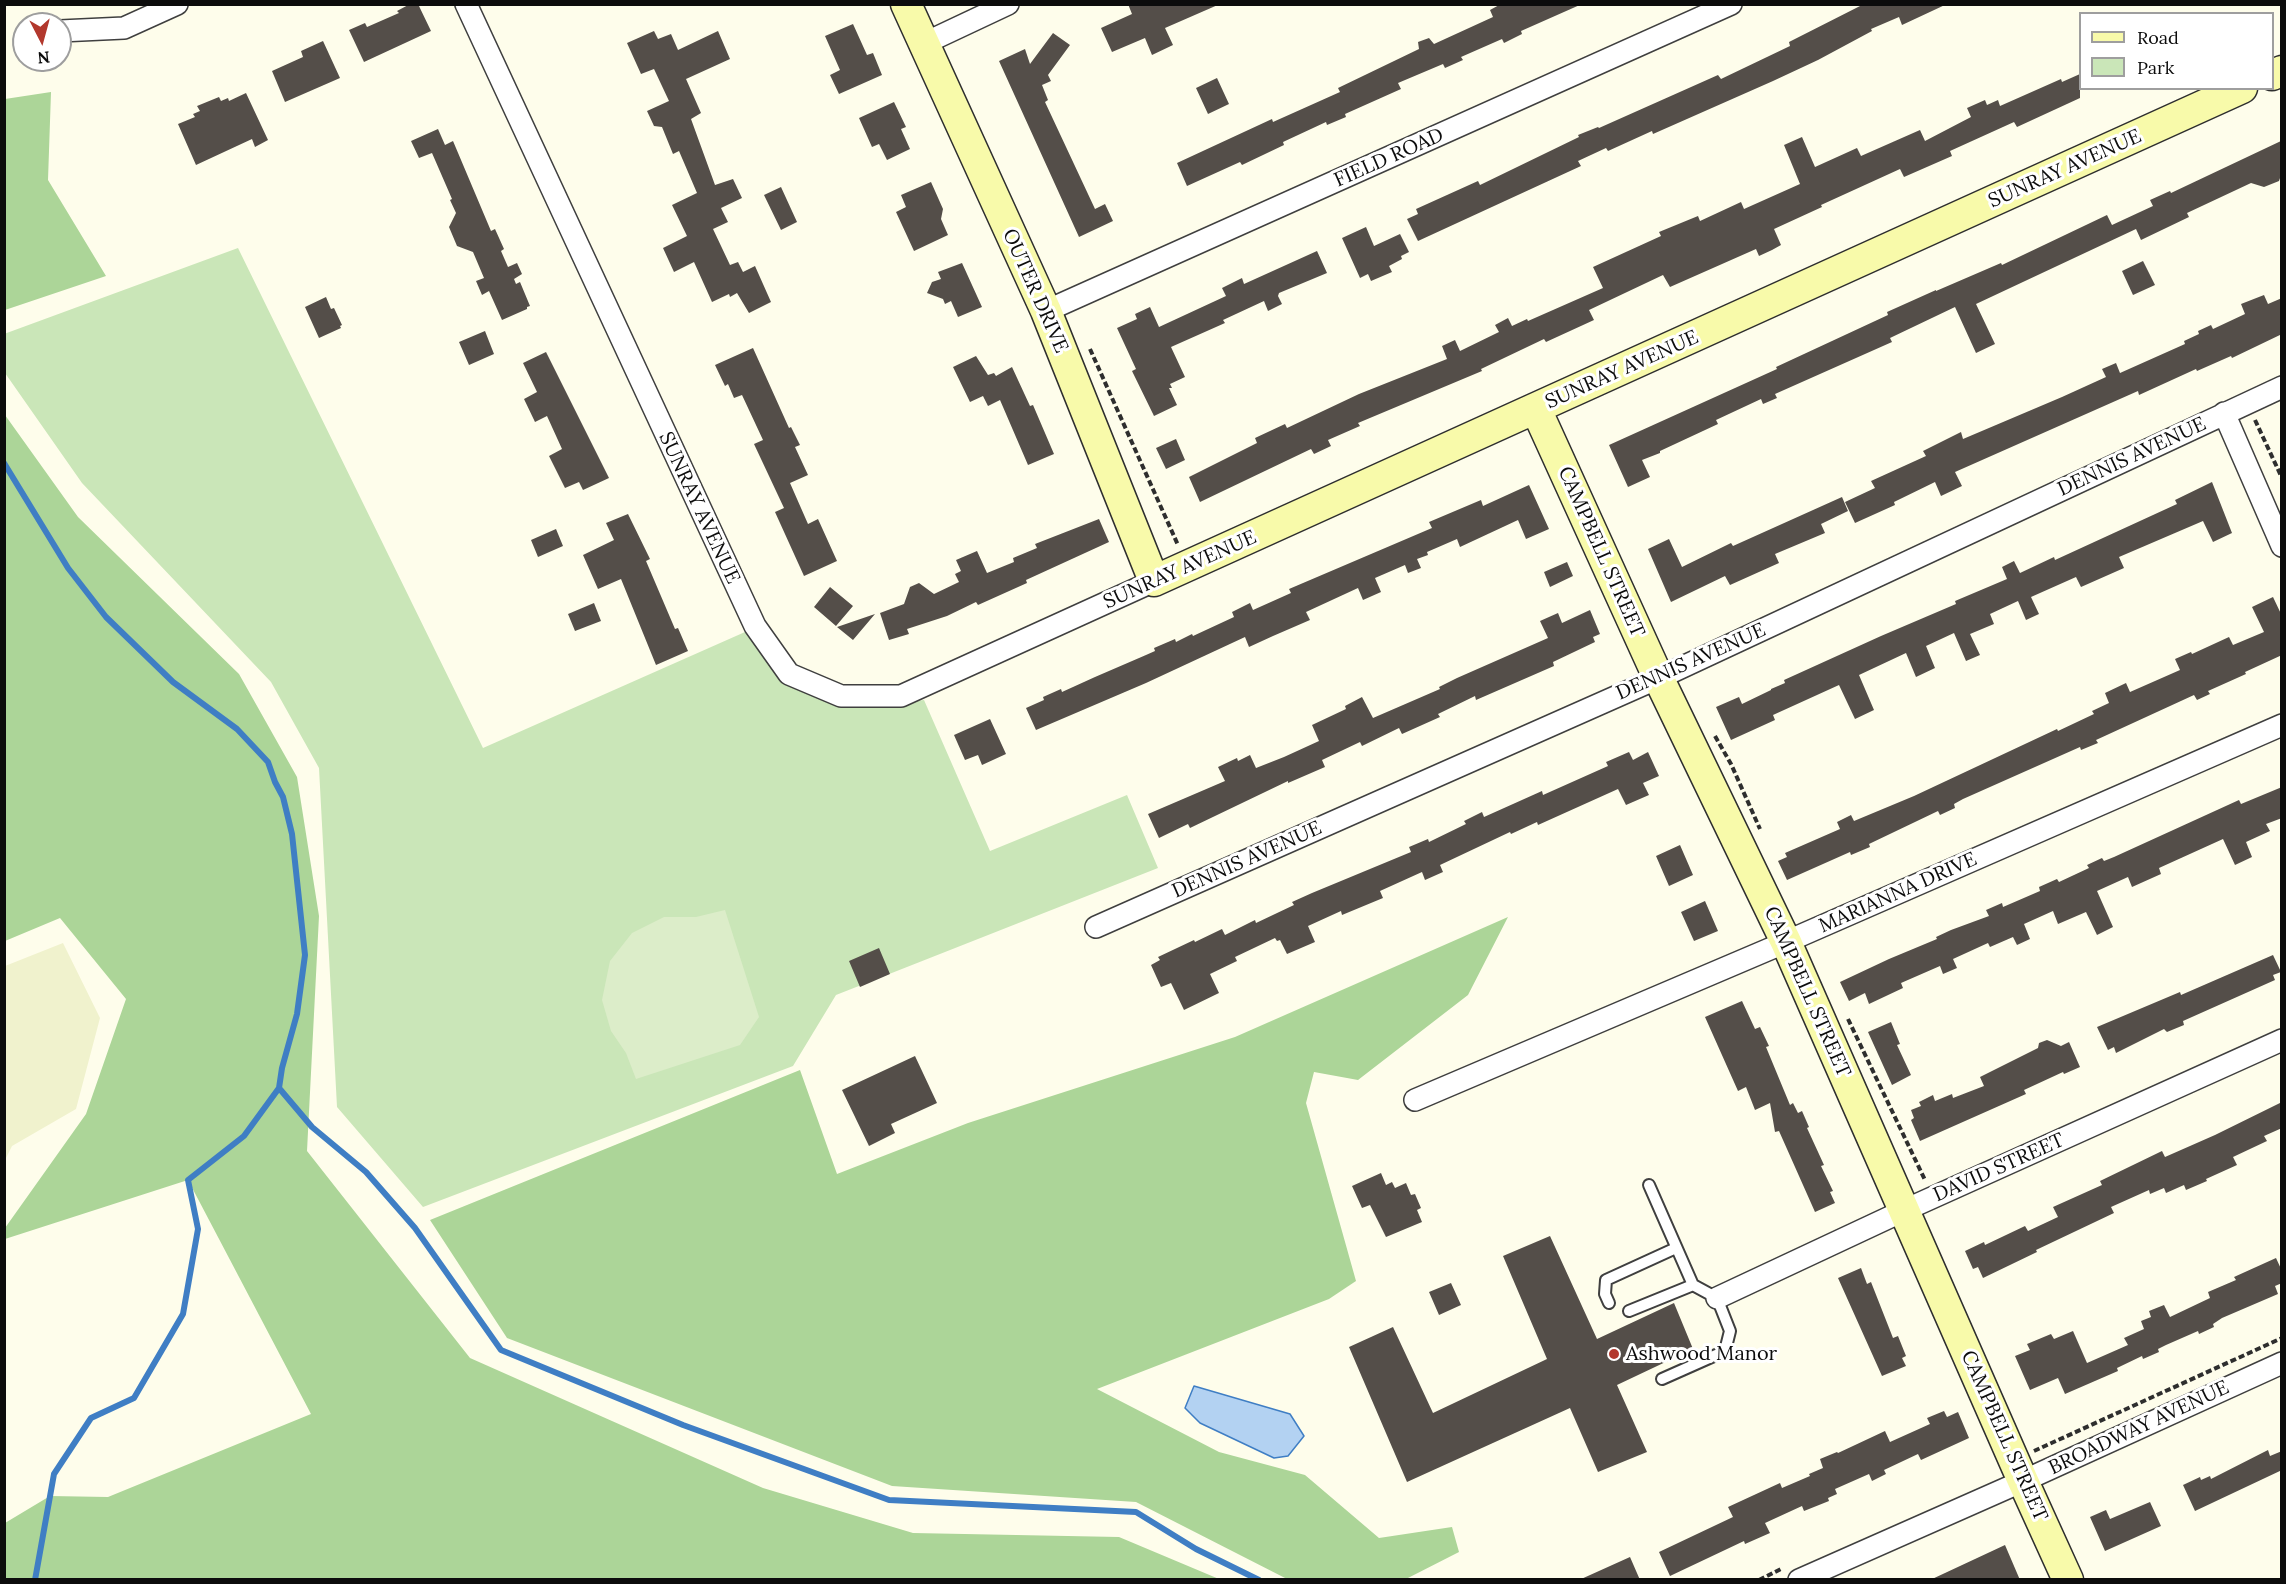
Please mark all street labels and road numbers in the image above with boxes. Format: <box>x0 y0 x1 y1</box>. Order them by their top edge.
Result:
street label: FIELD ROAD <box>1330 123 1448 193</box>
street label: SUNRAY AVENUE <box>1985 125 2145 213</box>
street label: OUTER DRIVE <box>997 225 1073 357</box>
street label: SUNRAY AVENUE <box>1542 326 1702 414</box>
street label: DENNIS AVENUE <box>2054 412 2210 502</box>
street label: SUNRAY AVENUE <box>653 428 745 588</box>
street label: CAMPBELL STREET <box>1553 463 1649 641</box>
street label: SUNRAY AVENUE <box>1100 526 1260 614</box>
street label: DENNIS AVENUE <box>1613 618 1769 706</box>
street label: DENNIS AVENUE <box>1169 816 1325 904</box>
street label: MARIANNA DRIVE <box>1815 847 1981 939</box>
street label: CAMPBELL STREET <box>1759 903 1855 1081</box>
street label: DAVID STREET <box>1930 1128 2068 1208</box>
street label: CAMPBELL STREET <box>1956 1347 2052 1525</box>
street label: BROADWAY AVENUE <box>2045 1376 2233 1480</box>

